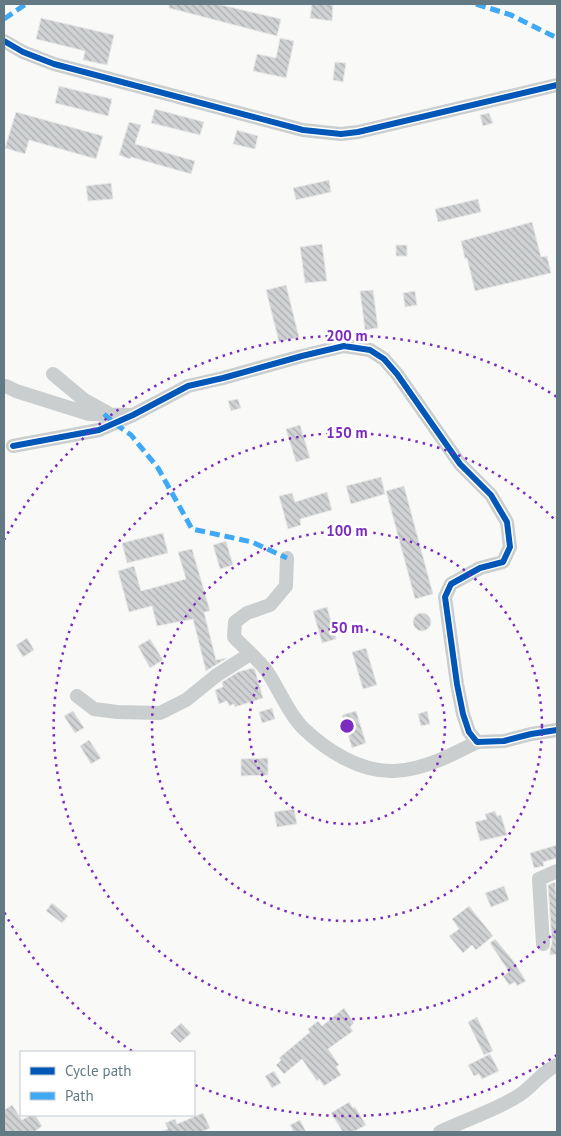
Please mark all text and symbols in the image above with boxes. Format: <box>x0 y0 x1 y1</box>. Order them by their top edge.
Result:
text: 200 m <box>326 326 368 345</box>
text: 150 m <box>326 423 368 442</box>
text: 100 m <box>326 521 368 540</box>
text: 50 m <box>331 618 363 637</box>
centre of rings <box>338 717 356 735</box>
legend <box>20 1051 195 1116</box>
text: Cycle path <box>65 1061 131 1080</box>
text: Path <box>65 1086 94 1105</box>

